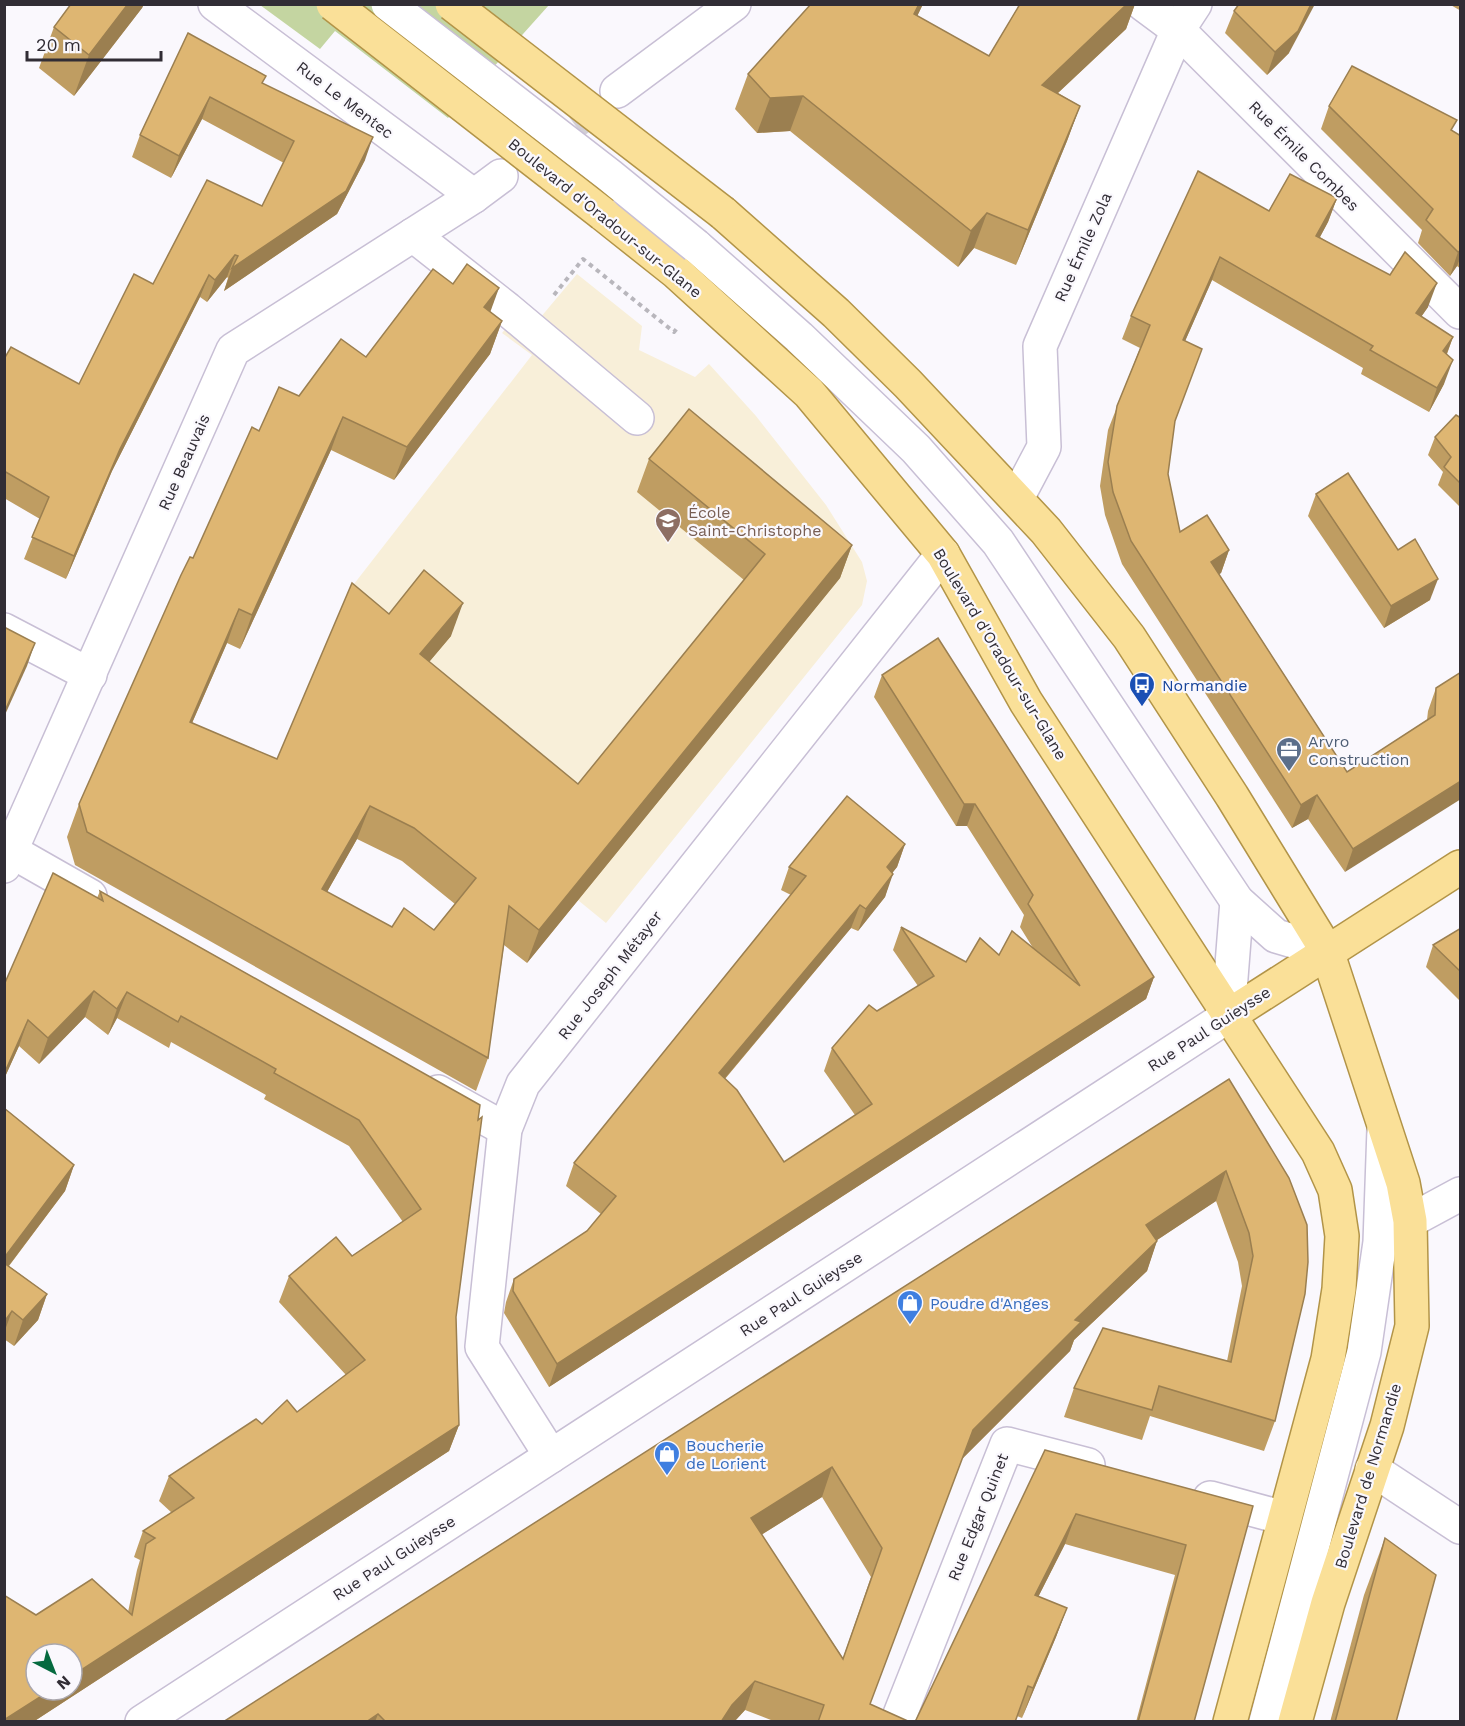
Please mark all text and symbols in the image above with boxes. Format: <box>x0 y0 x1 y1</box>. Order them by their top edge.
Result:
scale bar <box>27 24 160 62</box>
text: 20 m <box>36 34 81 55</box>
street label: Rue Le Mentec <box>293 57 397 143</box>
street label: Rue Émile Combes <box>1245 97 1363 215</box>
street label: Boulevard d'Oradour-sur-Glane <box>504 134 706 302</box>
street label: Rue Émile Zola <box>1050 189 1116 305</box>
street label: Rue Beauvais <box>154 411 214 513</box>
place label: École Saint-Christophe <box>688 503 821 540</box>
school or university icon: École Saint-Christophe <box>653 506 683 544</box>
street label: Boulevard d'Oradour-sur-Glane <box>929 545 1071 763</box>
bus stop icon: Normandie <box>1127 670 1157 708</box>
place label: Normandie <box>1162 676 1247 695</box>
place label: Arvro Construction <box>1308 732 1409 769</box>
office icon: Arvro Construction <box>1274 735 1304 773</box>
street label: Rue Joseph Métayer <box>554 907 666 1043</box>
street label: Rue Paul Guieysse <box>1144 982 1274 1076</box>
street label: Rue Paul Guieysse <box>736 1247 866 1341</box>
shop icon: Poudre d'Anges <box>895 1288 925 1326</box>
place label: Poudre d'Anges <box>930 1294 1049 1313</box>
street label: Boulevard de Normandie <box>1331 1381 1405 1571</box>
place label: Boucherie de Lorient <box>686 1436 766 1473</box>
shop icon: Boucherie de Lorient <box>652 1439 682 1477</box>
street label: Rue Edgar Quinet <box>944 1450 1012 1584</box>
street label: Rue Paul Guieysse <box>329 1511 459 1605</box>
north arrow <box>24 1642 84 1702</box>
text: N <box>53 1672 74 1694</box>

